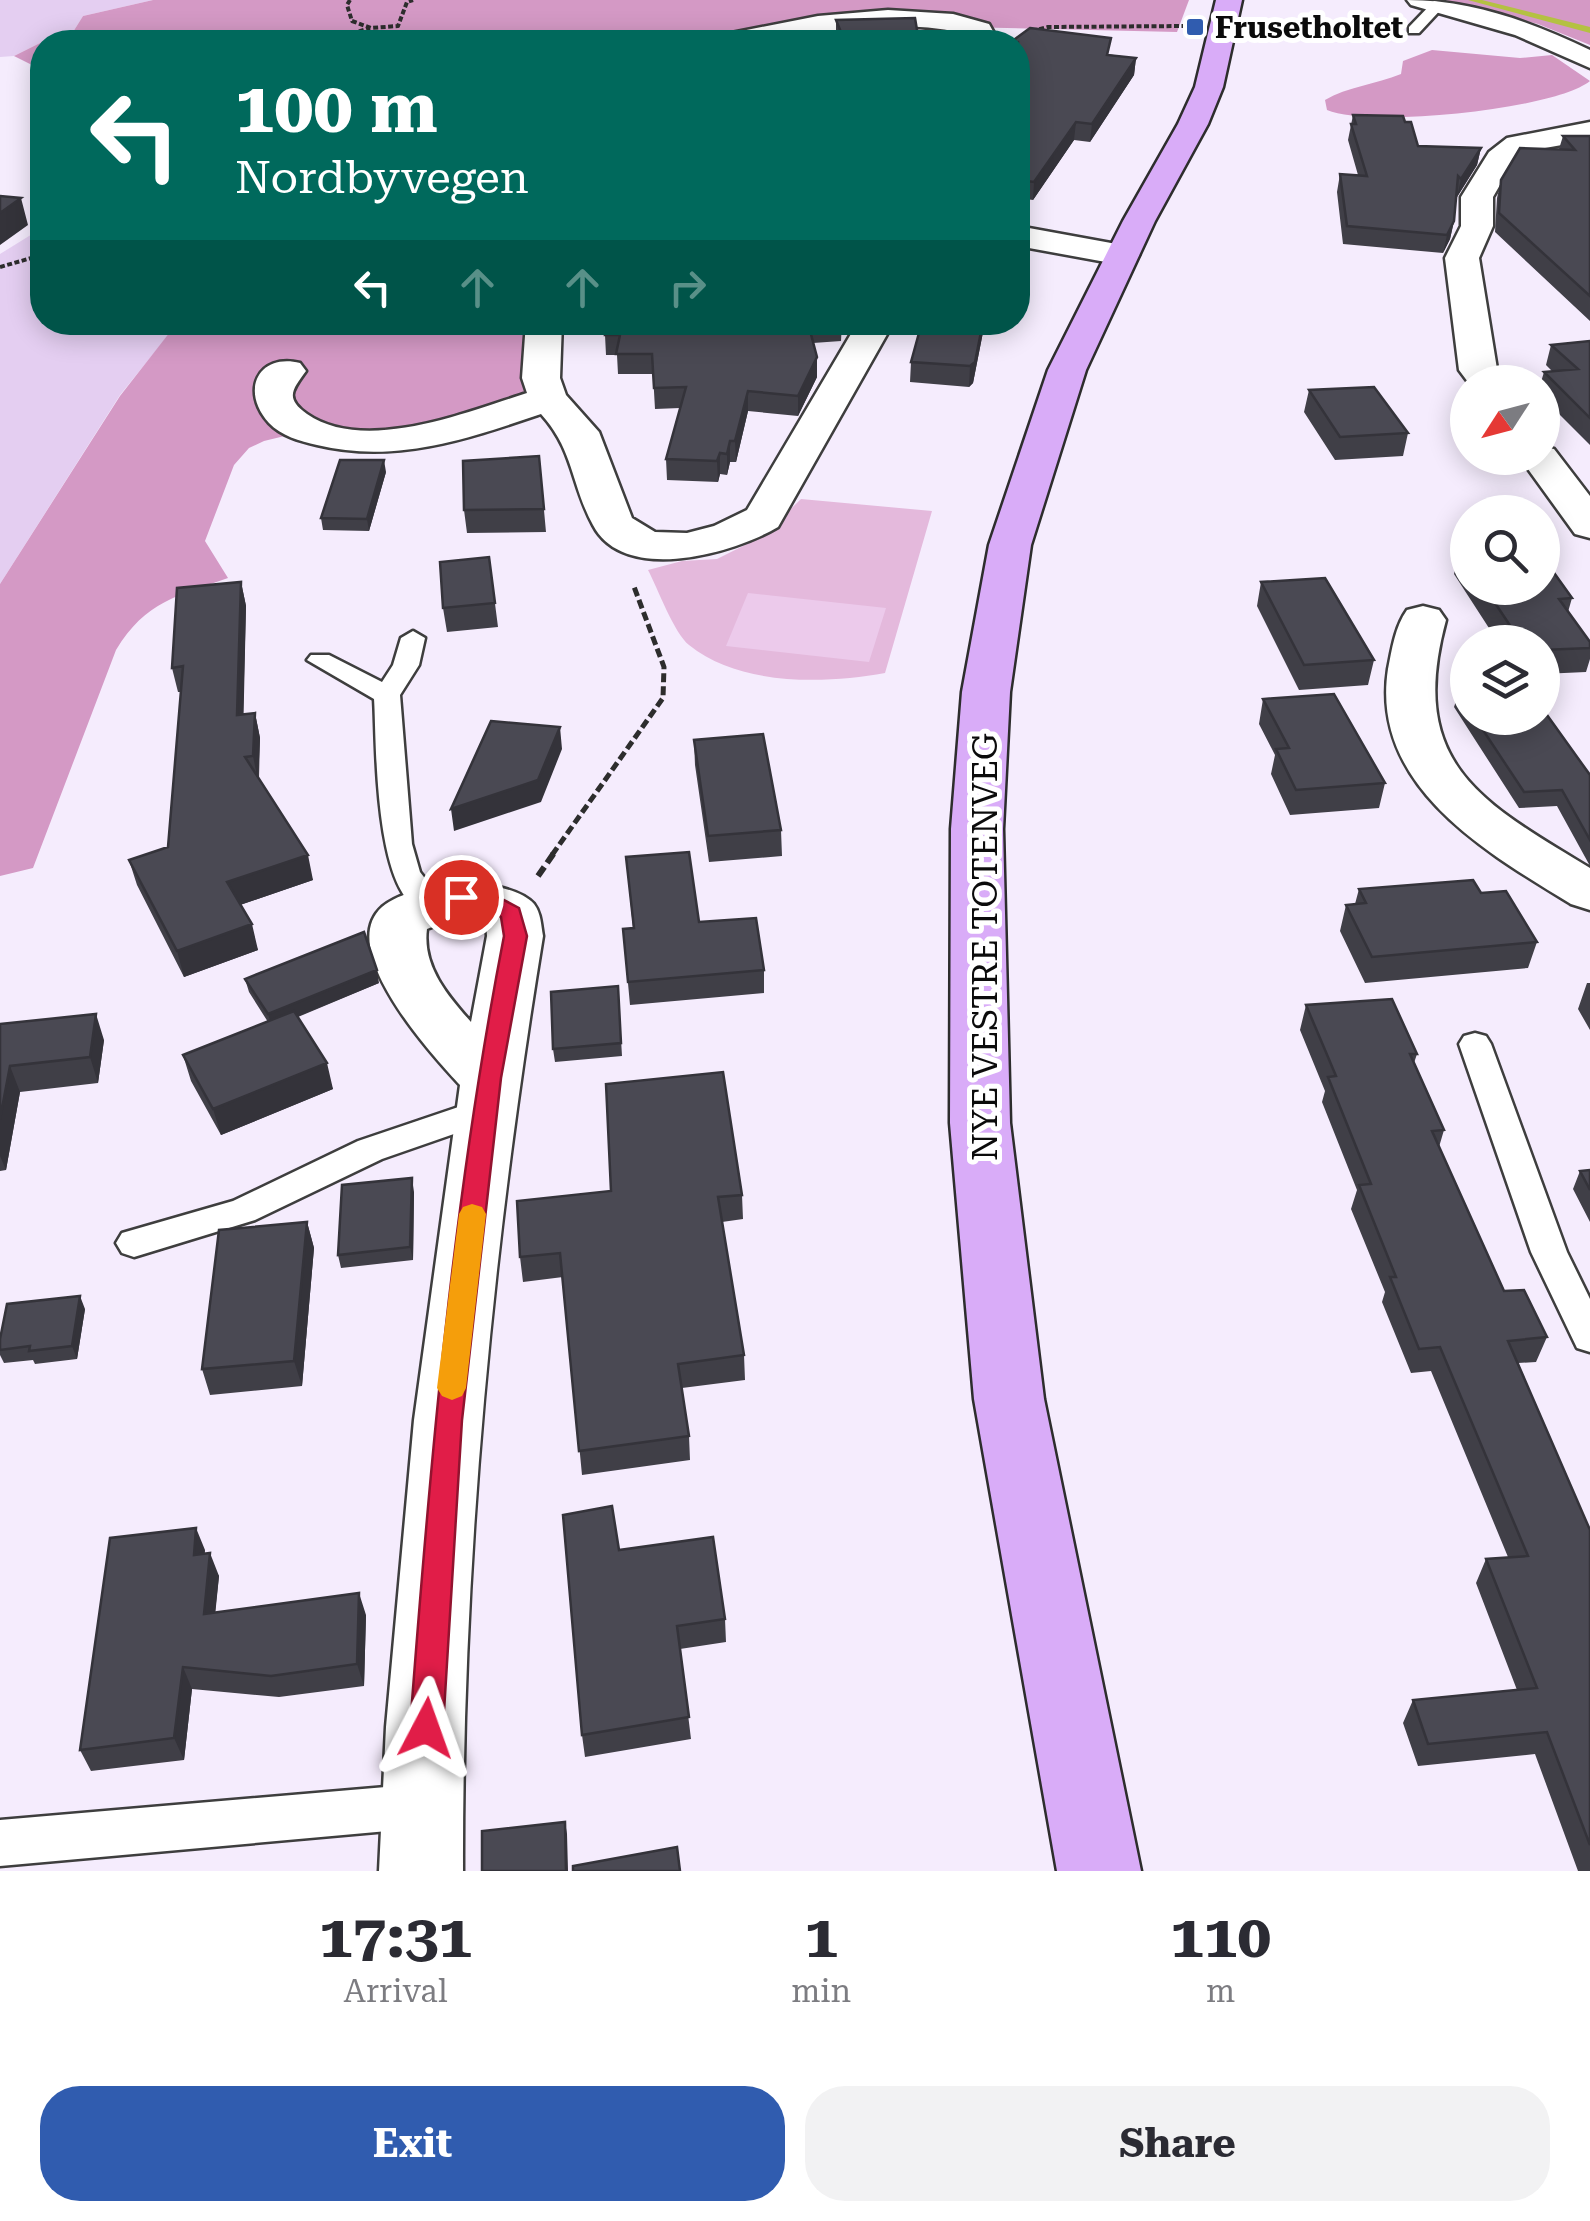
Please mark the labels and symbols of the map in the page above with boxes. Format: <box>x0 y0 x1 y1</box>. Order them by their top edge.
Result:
place label: Frusetholtet <box>1215 10 1403 45</box>
marker: Frusetholtet <box>1184 16 1206 38</box>
north arrow <box>1450 365 1560 475</box>
street label: NYE VESTRE TOTENVEG <box>965 733 1006 1161</box>
pin <box>419 855 504 940</box>
position arrow <box>374 1676 478 1780</box>

